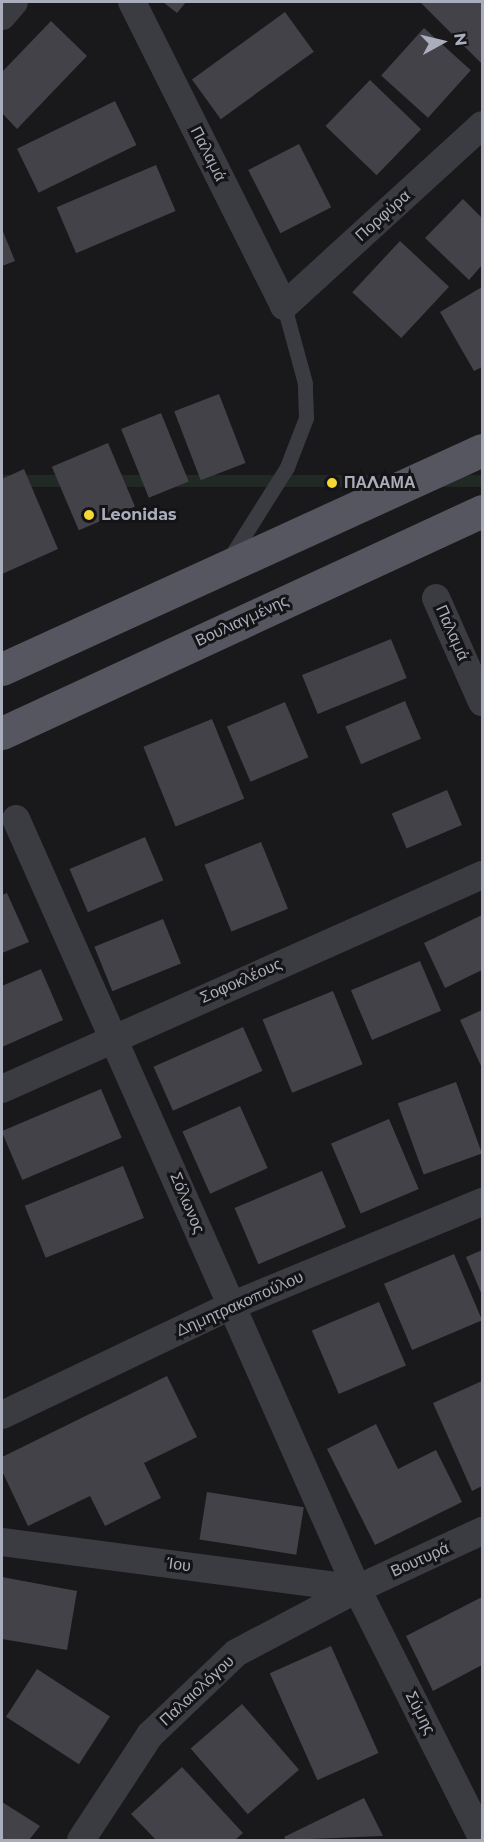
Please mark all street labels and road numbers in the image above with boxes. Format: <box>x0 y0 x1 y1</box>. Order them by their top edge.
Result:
street label: Παλαμά <box>186 123 230 185</box>
street label: Πορφύρα <box>352 186 414 246</box>
street label: Βουλιαγμένης <box>192 591 292 651</box>
street label: Παλαμά <box>431 602 473 664</box>
street label: Σοφοκλέους <box>197 954 285 1008</box>
street label: Σόλωνος <box>166 1170 208 1236</box>
street label: Δημητρακοπούλου <box>174 1267 306 1341</box>
street label: Βουτυρά <box>388 1539 452 1581</box>
street label: Ίου <box>166 1554 192 1576</box>
street label: Παλαιολόγου <box>156 1652 238 1730</box>
street label: Σύμης <box>401 1688 439 1738</box>

